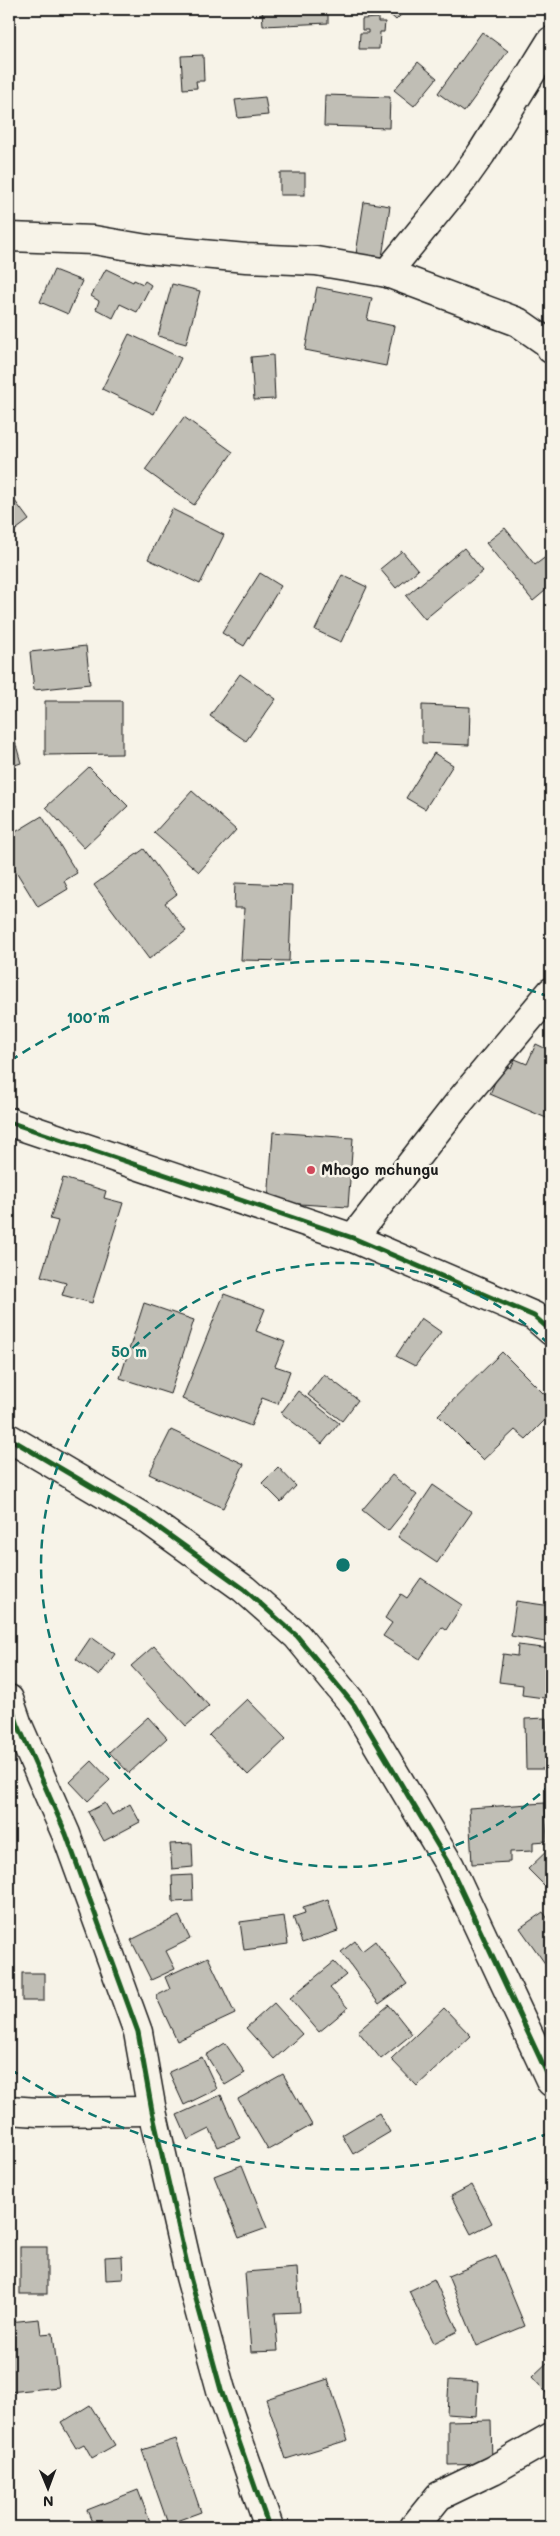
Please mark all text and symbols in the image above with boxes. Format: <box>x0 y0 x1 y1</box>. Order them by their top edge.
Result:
text: 100 m <box>66 1007 110 1027</box>
place label: Mhogo mchungu <box>321 1159 439 1179</box>
marker: Mhogo mchungu <box>305 1164 317 1176</box>
text: 50 m <box>111 1341 147 1361</box>
centre of rings <box>334 1556 352 1574</box>
north arrow <box>22 2464 72 2514</box>
text: N <box>43 2492 54 2511</box>

